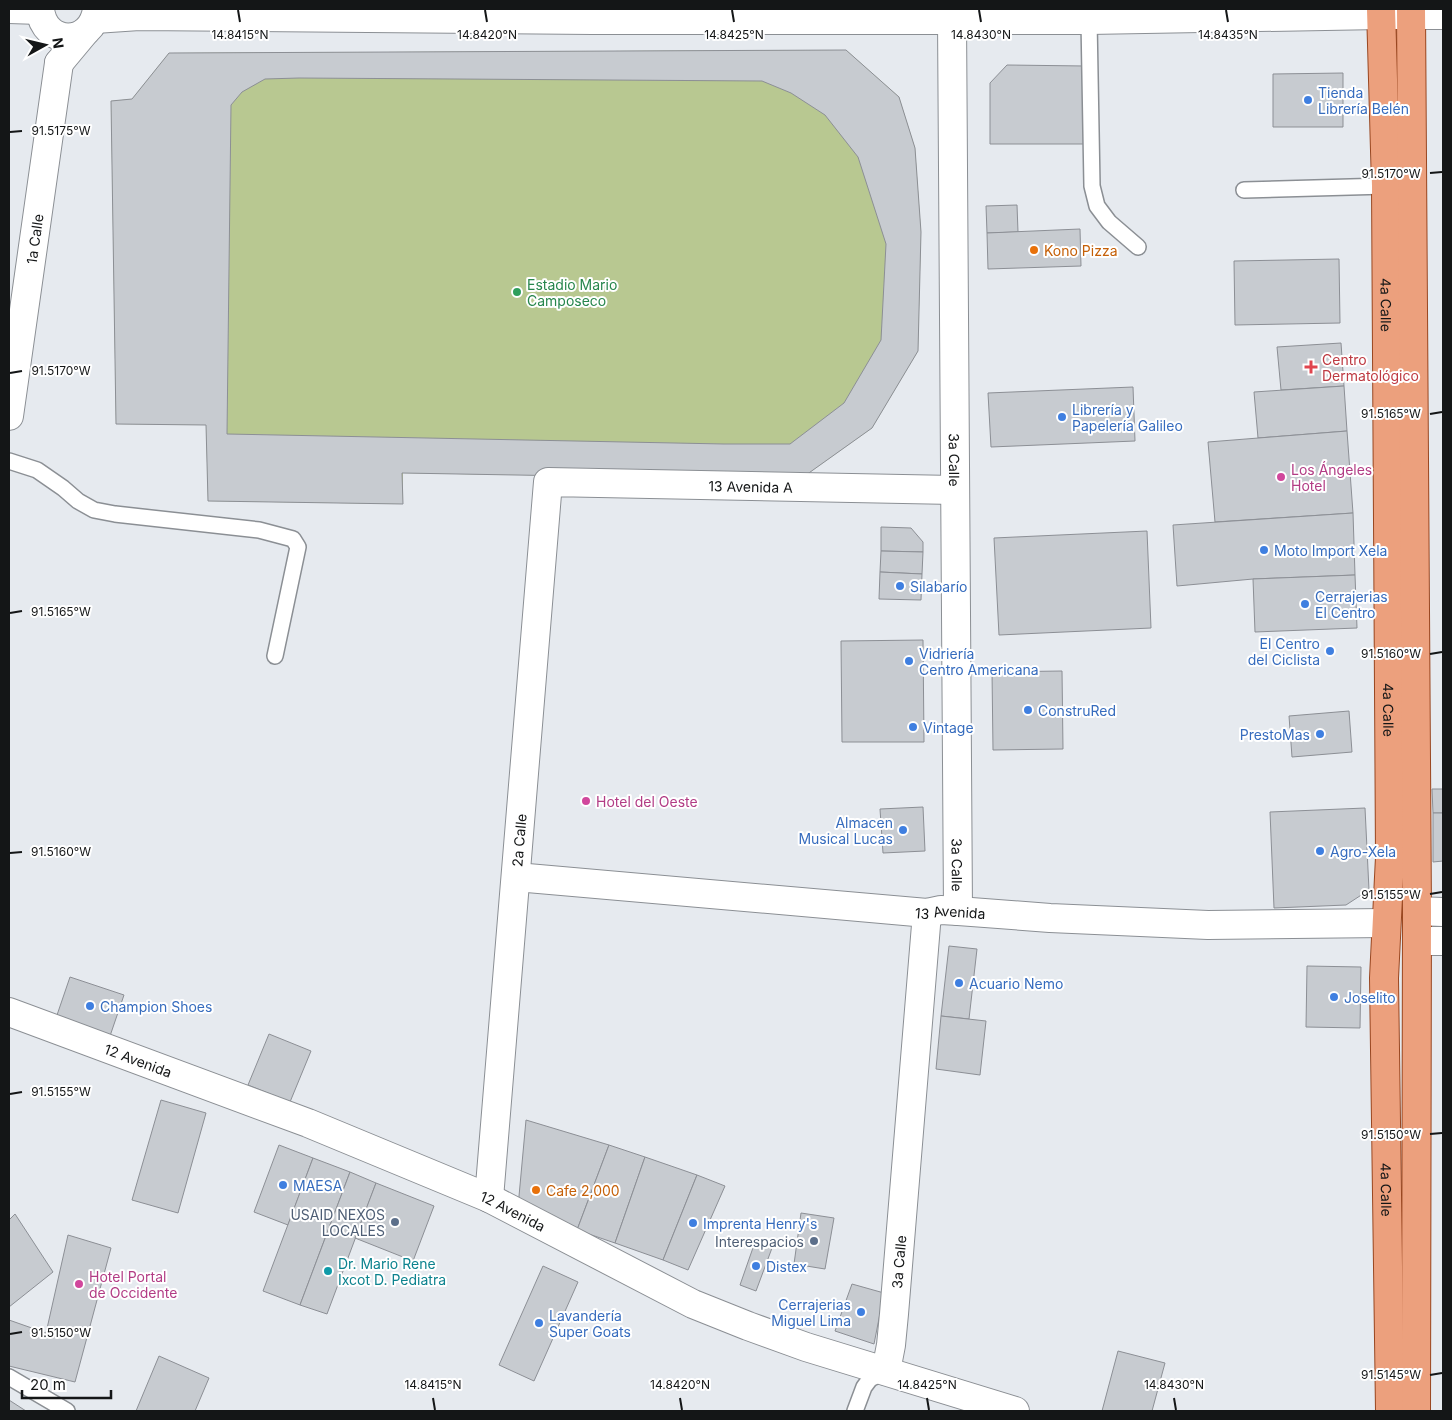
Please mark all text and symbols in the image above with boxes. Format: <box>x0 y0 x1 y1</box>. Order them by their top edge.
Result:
north arrow <box>20 20 70 70</box>
text: 14.8415°N <box>211 27 269 42</box>
text: 14.8420°N <box>457 27 517 42</box>
text: 14.8425°N <box>704 27 764 42</box>
text: 14.8430°N <box>951 27 1011 42</box>
text: 14.8435°N <box>1198 27 1258 42</box>
text: N <box>49 37 68 50</box>
place label: Tienda Librería Belén <box>1318 84 1409 117</box>
marker: Tienda Librería Belén <box>1302 94 1314 106</box>
text: 91.5175°W <box>31 123 91 138</box>
text: 91.5170°W <box>1361 166 1421 181</box>
street label: 1a Calle <box>22 213 46 265</box>
place label: Kono Pizza <box>1044 242 1118 259</box>
marker: Kono Pizza <box>1028 244 1040 256</box>
place label: Estadio Mario Camposeco <box>527 276 617 309</box>
street label: 4a Calle <box>1378 278 1395 332</box>
marker: Estadio Mario Camposeco <box>511 286 523 298</box>
place label: Centro Dermatológico <box>1322 351 1419 384</box>
marker: Centro Dermatológico <box>1304 360 1318 374</box>
text: 91.5170°W <box>31 363 91 378</box>
place label: Librería y Papelería Galileo <box>1072 401 1183 434</box>
text: 91.5165°W <box>1361 406 1421 421</box>
marker: Librería y Papelería Galileo <box>1056 411 1068 423</box>
street label: 3a Calle <box>946 433 964 487</box>
place label: Los Ángeles Hotel <box>1291 461 1372 494</box>
marker: Los Ángeles Hotel <box>1275 471 1287 483</box>
street label: 13 Avenida A <box>708 477 793 495</box>
place label: Moto Import Xela <box>1274 542 1387 559</box>
marker: Moto Import Xela <box>1258 544 1270 556</box>
place label: Silabarío <box>910 578 967 595</box>
marker: Silabarío <box>894 580 906 592</box>
place label: Cerrajerias El Centro <box>1315 588 1388 621</box>
marker: Cerrajerias El Centro <box>1299 598 1311 610</box>
text: 91.5165°W <box>31 604 91 619</box>
place label: El Centro del Ciclista <box>1248 635 1320 668</box>
place label: Vidriería Centro Americana <box>919 645 1039 678</box>
marker: El Centro del Ciclista <box>1324 645 1336 657</box>
text: 91.5160°W <box>1361 646 1421 661</box>
marker: Vidriería Centro Americana <box>903 655 915 667</box>
street label: 4a Calle <box>1380 683 1398 737</box>
place label: ConstruRed <box>1038 702 1116 719</box>
marker: ConstruRed <box>1022 704 1034 716</box>
place label: Vintage <box>923 719 974 736</box>
marker: Vintage <box>907 721 919 733</box>
place label: PrestoMas <box>1240 726 1310 743</box>
marker: PrestoMas <box>1314 728 1326 740</box>
place label: Hotel del Oeste <box>596 793 698 810</box>
marker: Hotel del Oeste <box>580 795 592 807</box>
street label: 2a Calle <box>508 813 529 868</box>
place label: Almacen Musical Lucas <box>798 814 893 847</box>
marker: Almacen Musical Lucas <box>897 824 909 836</box>
street label: 3a Calle <box>949 838 966 892</box>
place label: Agro-Xela <box>1330 843 1396 860</box>
text: 91.5160°W <box>31 844 91 859</box>
marker: Agro-Xela <box>1314 845 1326 857</box>
text: 91.5155°W <box>1361 887 1421 902</box>
street label: 13 Avenida <box>914 901 986 922</box>
place label: Acuario Nemo <box>969 975 1063 992</box>
marker: Acuario Nemo <box>953 977 965 989</box>
place label: Joselito <box>1344 989 1396 1006</box>
marker: Joselito <box>1328 991 1340 1003</box>
place label: Champion Shoes <box>100 998 212 1015</box>
marker: Champion Shoes <box>84 1000 96 1012</box>
street label: 12 Avenida <box>102 1040 175 1080</box>
text: 91.5155°W <box>31 1084 91 1099</box>
text: 91.5150°W <box>1361 1127 1421 1142</box>
street label: 4a Calle <box>1378 1163 1396 1217</box>
place label: MAESA <box>293 1177 343 1194</box>
marker: MAESA <box>277 1179 289 1191</box>
place label: Cafe 2,000 <box>546 1182 620 1199</box>
marker: Cafe 2,000 <box>530 1184 542 1196</box>
street label: 12 Avenida <box>478 1187 548 1234</box>
place label: USAID NEXOS LOCALES <box>290 1206 385 1239</box>
place label: Imprenta Henry's <box>703 1215 817 1232</box>
marker: USAID NEXOS LOCALES <box>389 1216 401 1228</box>
marker: Imprenta Henry's <box>687 1217 699 1229</box>
place label: Interespacios <box>715 1233 804 1250</box>
street label: 3a Calle <box>888 1234 909 1289</box>
marker: Interespacios <box>808 1235 820 1247</box>
place label: Dr. Mario Rene Ixcot D. Pediatra <box>338 1255 446 1288</box>
place label: Distex <box>766 1258 807 1275</box>
marker: Distex <box>750 1260 762 1272</box>
marker: Dr. Mario Rene Ixcot D. Pediatra <box>322 1265 334 1277</box>
place label: Hotel Portal de Occidente <box>89 1268 177 1301</box>
marker: Hotel Portal de Occidente <box>73 1278 85 1290</box>
place label: Cerrajerias Miguel Lima <box>771 1296 851 1329</box>
marker: Cerrajerias Miguel Lima <box>855 1306 867 1318</box>
place label: Lavandería Super Goats <box>549 1307 631 1340</box>
marker: Lavandería Super Goats <box>533 1317 545 1329</box>
text: 91.5150°W <box>31 1325 91 1340</box>
text: 91.5145°W <box>1361 1367 1421 1382</box>
scale bar <box>22 1368 111 1400</box>
text: 20 m <box>30 1375 66 1394</box>
text: 14.8415°N <box>404 1377 462 1392</box>
text: 14.8420°N <box>650 1377 710 1392</box>
text: 14.8425°N <box>897 1377 957 1392</box>
text: 14.8430°N <box>1144 1377 1204 1392</box>

